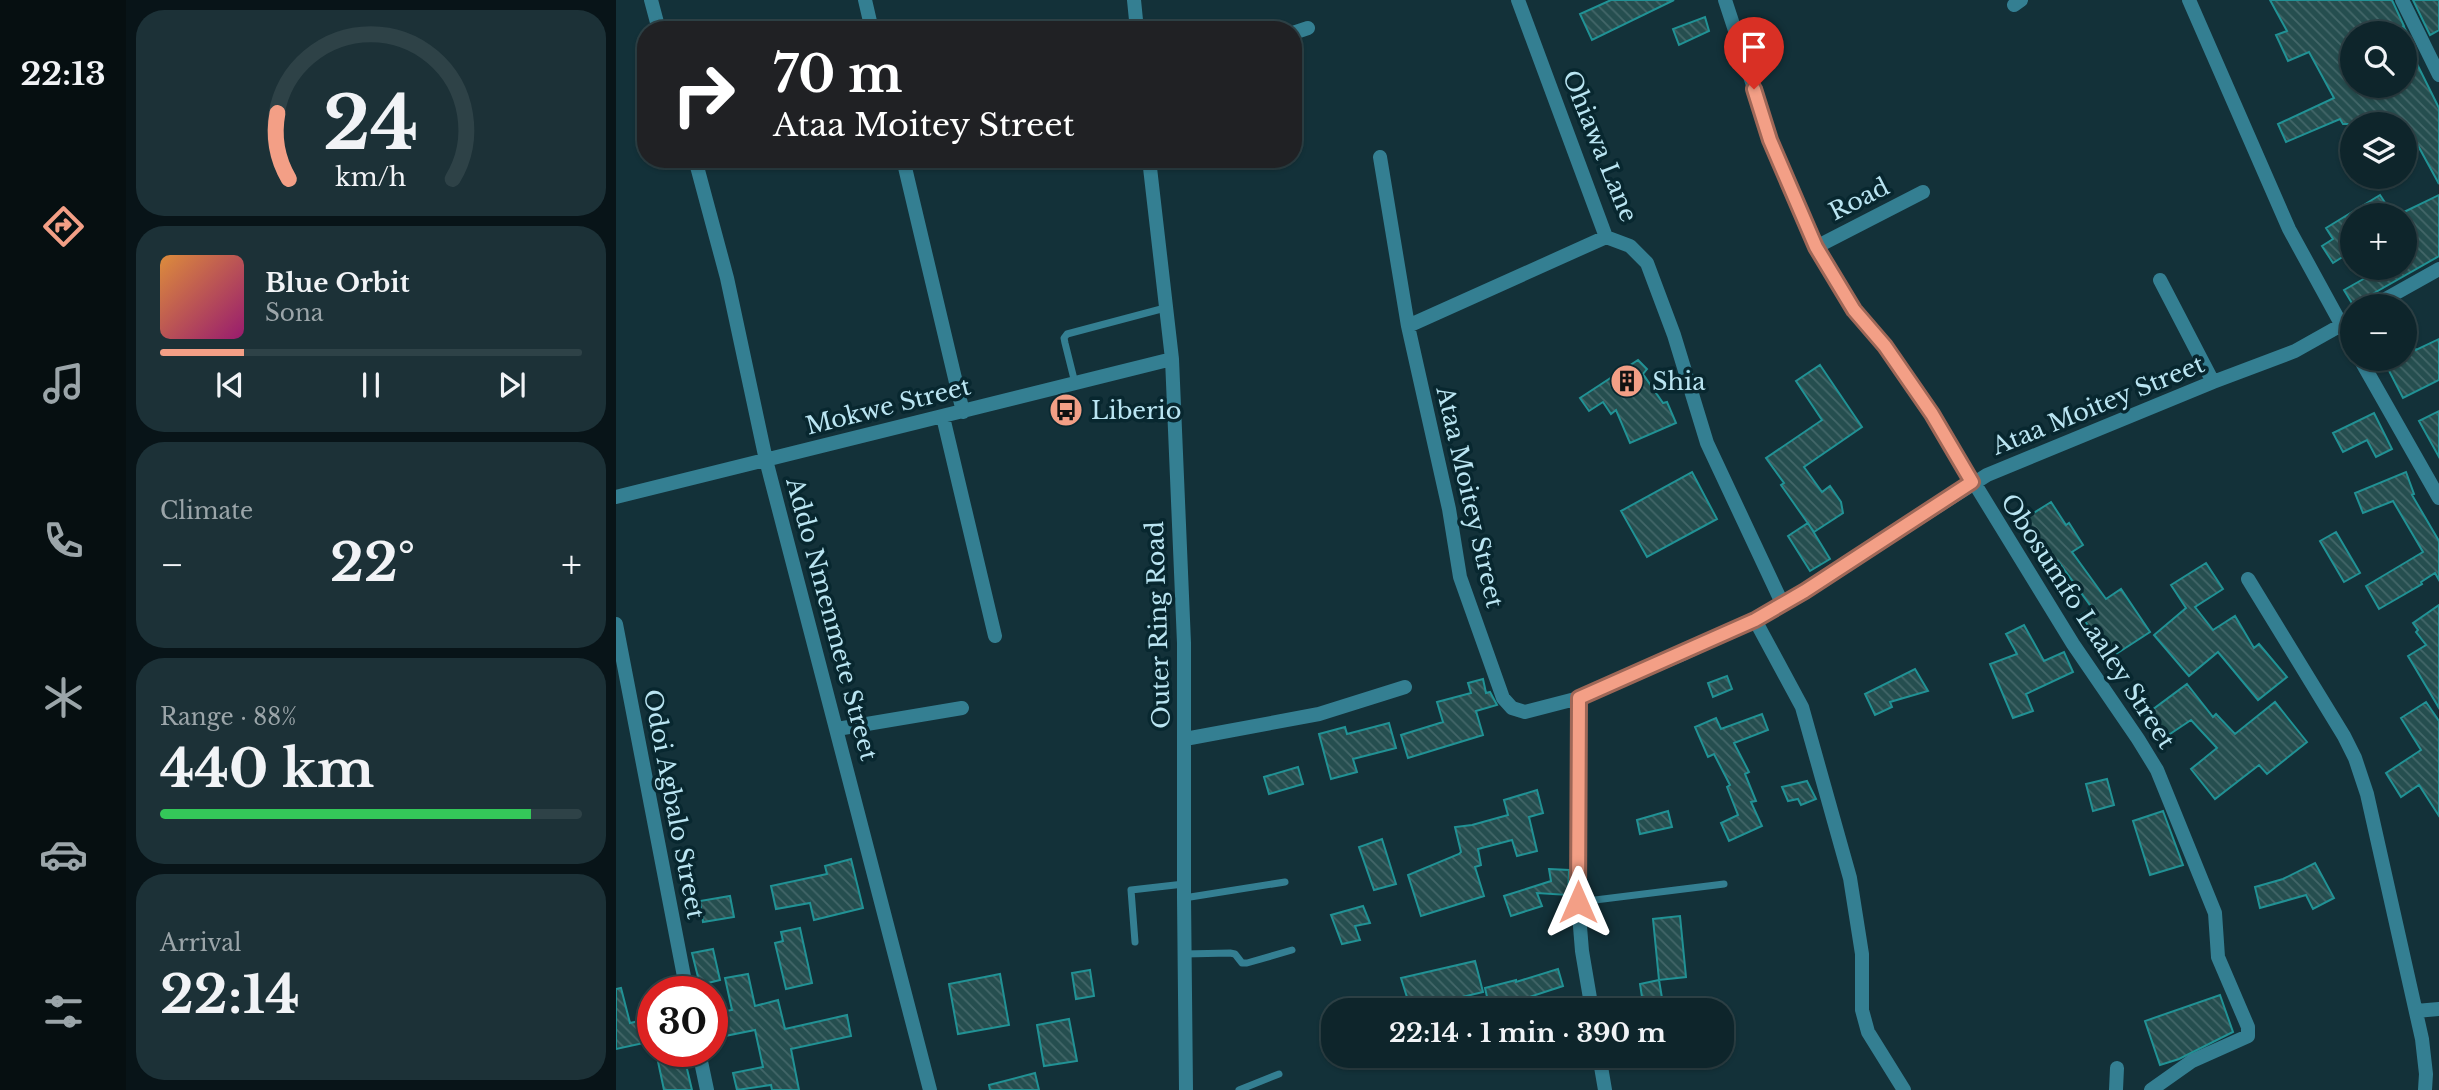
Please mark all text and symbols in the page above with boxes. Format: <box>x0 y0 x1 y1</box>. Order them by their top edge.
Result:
pin <box>1724 17 1784 89</box>
map controls <box>2340 21 2417 371</box>
button: search <box>2340 21 2417 98</box>
icon: arrive <box>1735 28 1773 66</box>
text: 70 m <box>773 44 903 105</box>
icon: right <box>658 49 749 140</box>
text: 22:13 <box>20 54 106 94</box>
street label: Ohiawa Lane <box>1556 66 1644 226</box>
text: 24 <box>323 78 419 169</box>
text: Ataa Moitey Street <box>773 105 1075 145</box>
button: layers <box>2340 112 2417 189</box>
text: km/h <box>336 162 406 193</box>
street label: Road <box>1824 172 1894 226</box>
icon: directions <box>39 202 88 251</box>
button: + <box>2340 203 2417 280</box>
text: Blue Orbit <box>265 267 410 299</box>
button: − <box>2340 294 2417 371</box>
text: Sona <box>265 299 323 327</box>
street label: Ataa Moitey Street <box>1987 349 2208 461</box>
icon: music <box>39 359 88 408</box>
building icon: Shia <box>1608 362 1646 400</box>
icon: previous <box>211 366 249 404</box>
icon: pause <box>352 366 390 404</box>
icon: next <box>493 366 531 404</box>
place label: Shia <box>1652 367 1706 396</box>
street label: Mokwe Street <box>803 372 973 440</box>
street label: Ataa Moitey Street <box>1430 383 1510 611</box>
bus stop icon: Liberio <box>1047 391 1085 429</box>
place label: Liberio <box>1091 396 1181 425</box>
street label: Addo Nmenmete Street <box>780 473 884 764</box>
street label: Obosumfo Laaley Street <box>1995 488 2181 754</box>
text: Climate <box>160 497 253 525</box>
icon: phone <box>39 516 88 565</box>
street label: Outer Ring Road <box>1140 521 1176 729</box>
text: 22° <box>330 531 415 595</box>
text: − <box>160 541 184 588</box>
text: + <box>561 541 582 588</box>
icon: climate <box>39 673 88 722</box>
street label: Odoi Agbalo Street <box>638 687 710 921</box>
text: Range · 88% <box>160 703 297 731</box>
text: 440 km <box>160 737 374 801</box>
icon: car <box>39 830 88 879</box>
position arrow <box>1541 865 1615 939</box>
text: Arrival <box>160 929 241 957</box>
text: 22:14 <box>160 963 300 1027</box>
speed limit sign: 30 <box>637 976 728 1067</box>
icon: filters <box>39 987 88 1036</box>
text: 22:14 · 1 min · 390 m <box>1389 1017 1666 1049</box>

